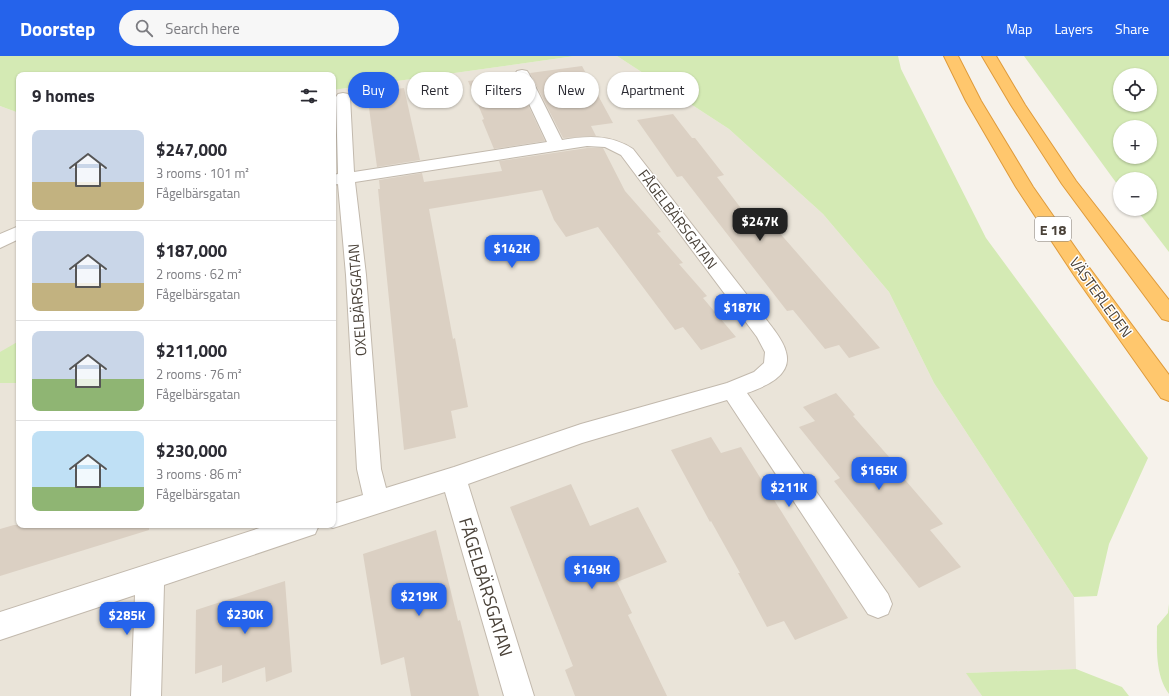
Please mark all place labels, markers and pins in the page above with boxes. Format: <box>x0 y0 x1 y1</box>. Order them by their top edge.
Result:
pin: $247K <box>732 208 788 242</box>
pin: $142K <box>484 235 540 269</box>
pin: $187K <box>714 294 770 328</box>
pin: $165K <box>851 457 907 491</box>
pin: $211K <box>761 474 817 508</box>
pin: $149K <box>564 556 620 590</box>
pin: $219K <box>391 583 447 617</box>
pin: $230K <box>217 601 273 635</box>
pin: $285K <box>99 602 155 636</box>

